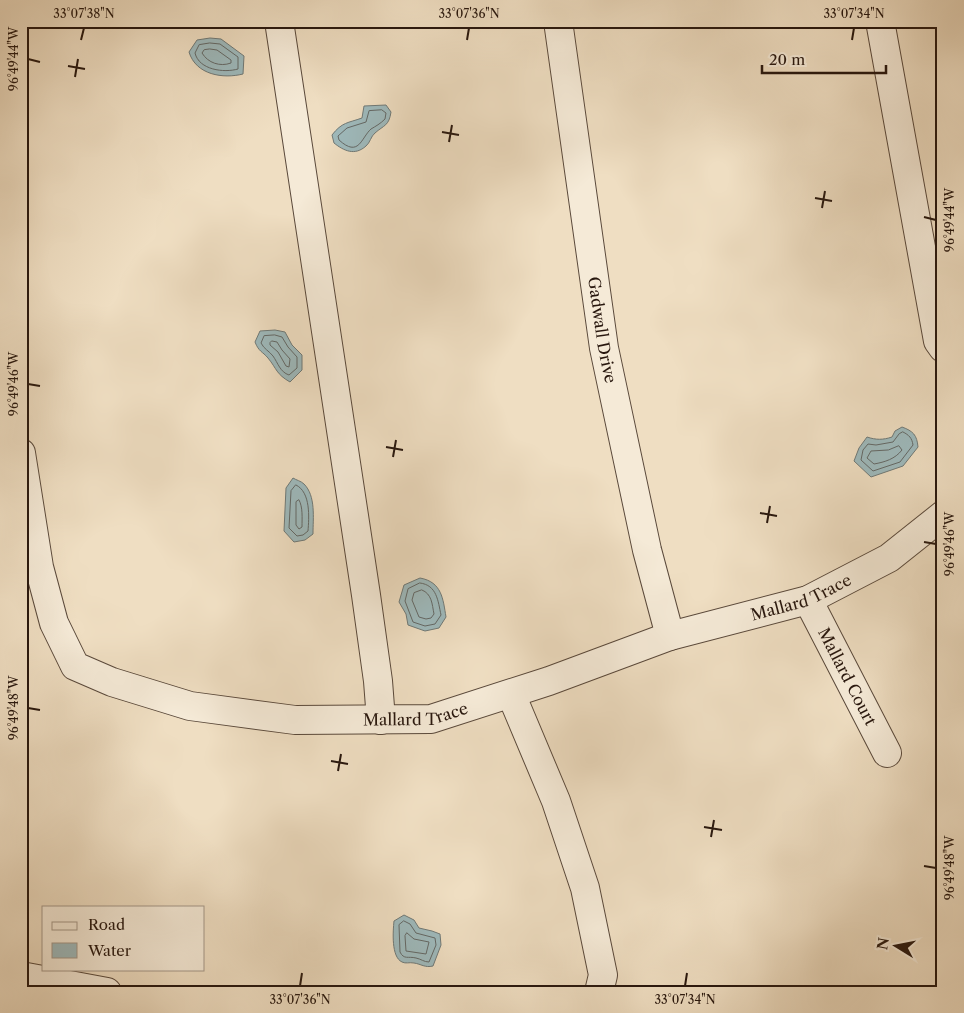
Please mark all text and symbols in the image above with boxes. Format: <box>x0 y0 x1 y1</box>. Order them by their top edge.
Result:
text: 33°07'38"N <box>53 6 115 21</box>
text: 33°07'36"N <box>438 6 500 21</box>
text: 33°07'34"N <box>823 6 885 21</box>
text: 96°49'44"W <box>6 26 21 91</box>
scale bar <box>762 42 885 74</box>
text: 20 m <box>769 50 805 69</box>
text: 96°49'44"W <box>942 187 957 252</box>
street label: Gadwall Drive <box>584 275 621 385</box>
text: 96°49'46"W <box>6 351 21 416</box>
text: 96°49'46"W <box>942 511 957 576</box>
street label: Mallard Trace <box>749 569 855 625</box>
street label: Mallard Court <box>814 624 881 729</box>
text: 96°49'48"W <box>6 675 21 740</box>
street label: Mallard Trace <box>363 698 470 730</box>
text: 96°49'48"W <box>942 835 957 900</box>
legend <box>42 906 205 970</box>
text: Road <box>88 915 125 934</box>
north arrow <box>872 920 922 970</box>
text: N <box>873 936 893 951</box>
text: Water <box>87 941 132 960</box>
text: 33°07'36"N <box>269 992 331 1007</box>
text: 33°07'34"N <box>654 992 716 1007</box>

